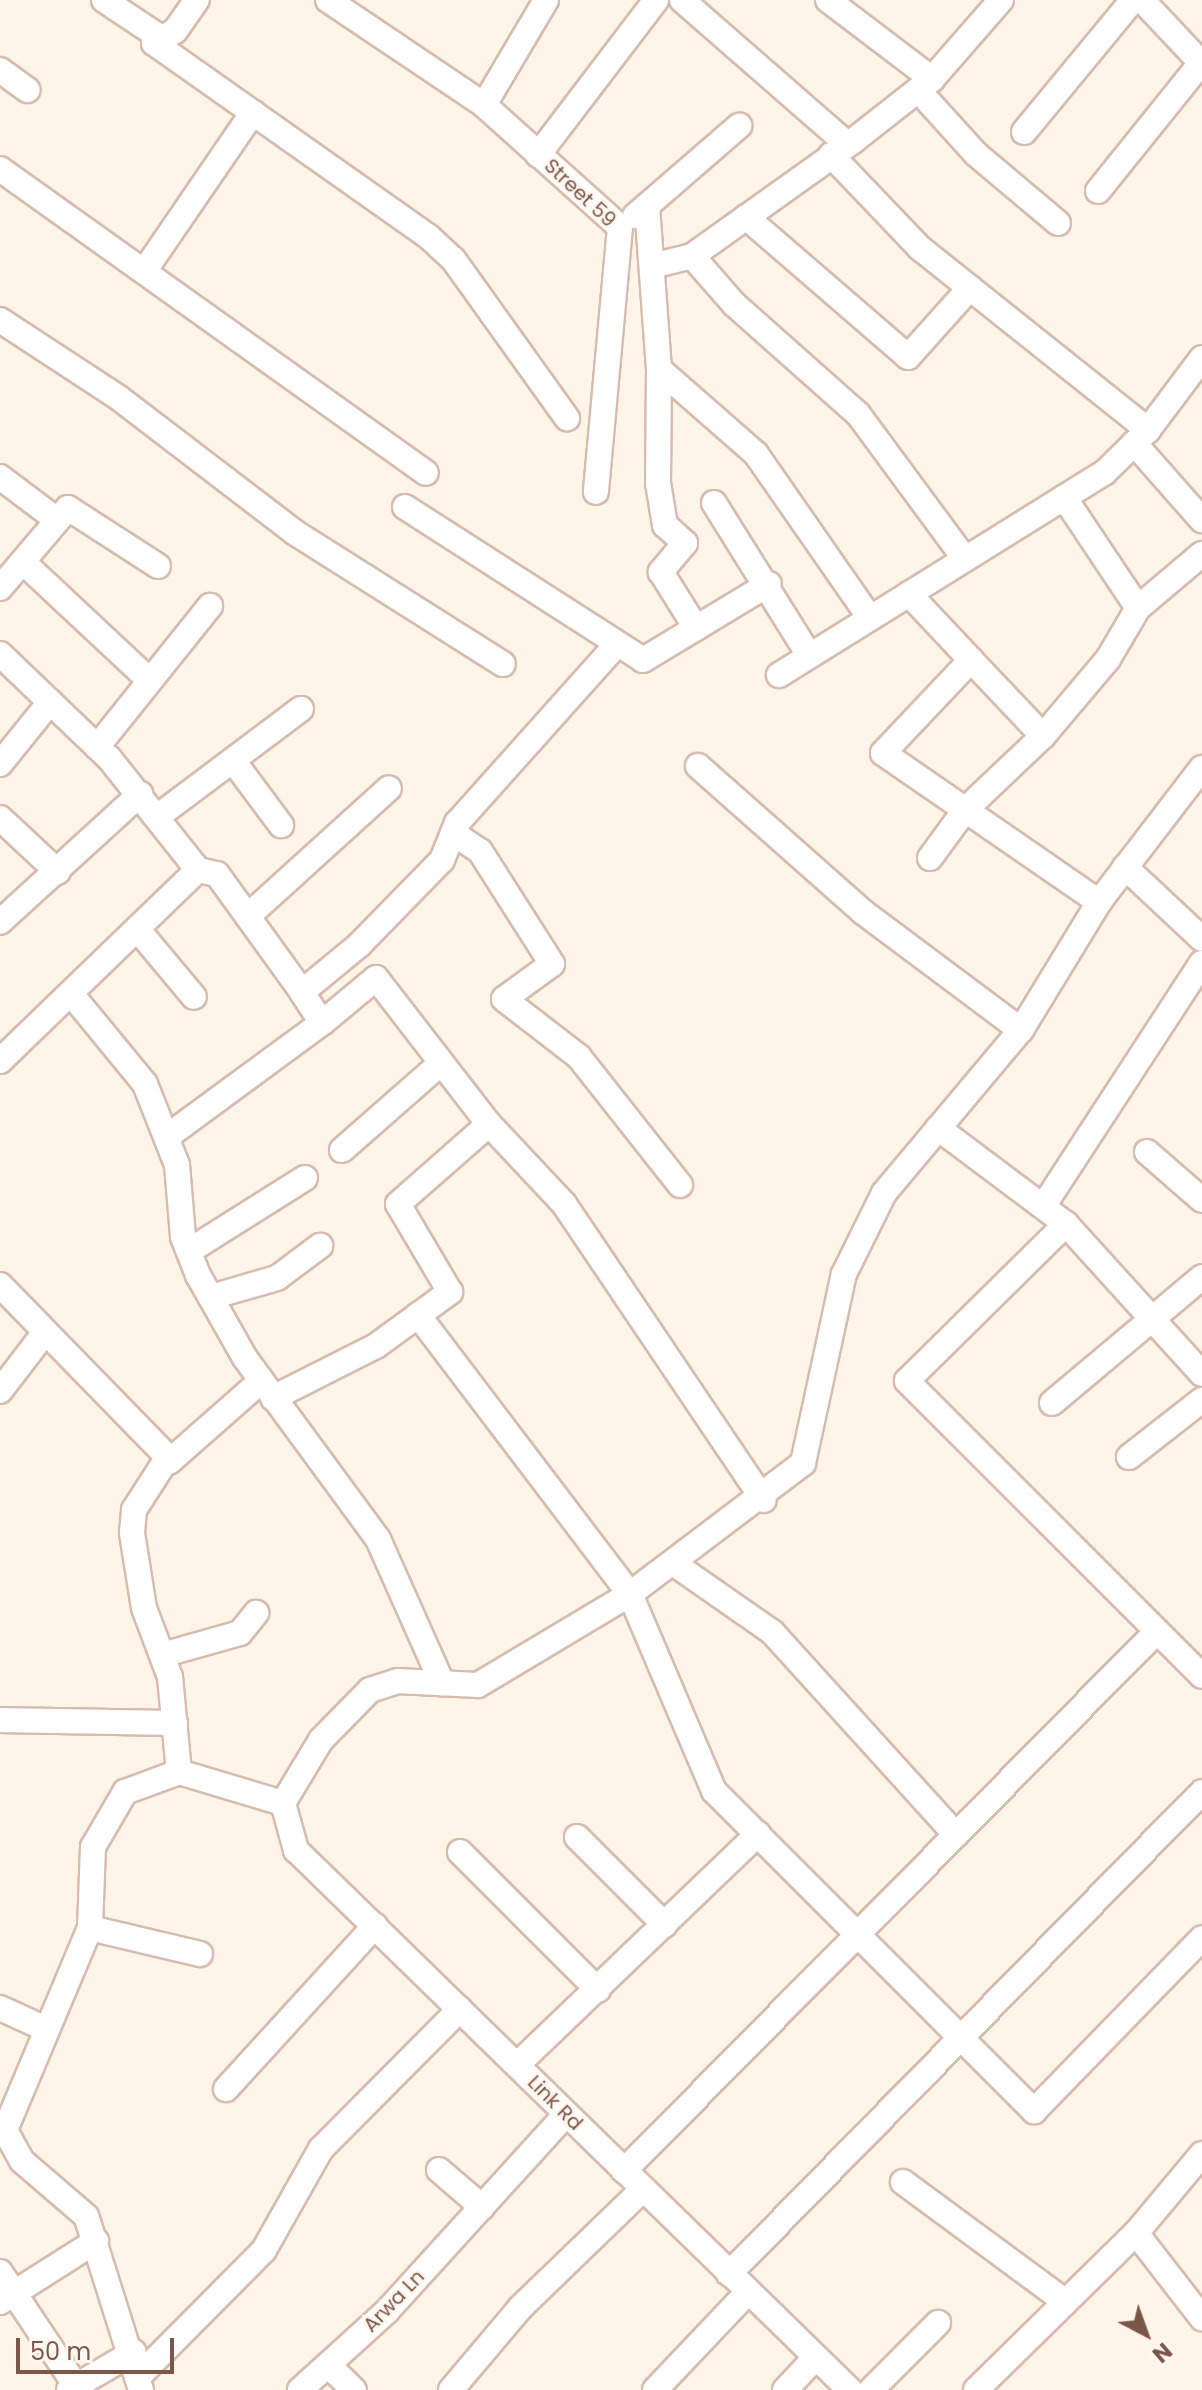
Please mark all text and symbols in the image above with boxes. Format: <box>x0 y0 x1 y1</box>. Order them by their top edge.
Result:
street label: Street 59 <box>539 154 621 232</box>
street label: Link Rd <box>523 2071 587 2135</box>
street label: Arwa Ln <box>358 2265 430 2337</box>
north arrow <box>1106 2294 1186 2374</box>
scale bar <box>20 2322 178 2372</box>
text: 50 m <box>30 2335 91 2368</box>
text: N <box>1146 2335 1178 2370</box>

